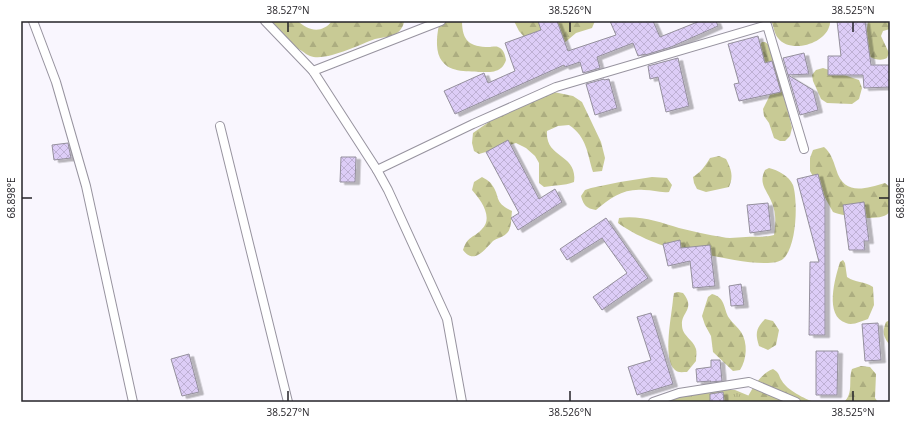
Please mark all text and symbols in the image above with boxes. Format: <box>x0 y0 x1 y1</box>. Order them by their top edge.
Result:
text: 38.527°N <box>266 3 310 17</box>
text: 38.526°N <box>548 3 592 17</box>
text: 38.525°N <box>831 3 875 17</box>
text: 68.898°E <box>4 177 18 219</box>
text: 68.898°E <box>893 177 907 219</box>
text: 38.527°N <box>266 405 310 419</box>
text: 38.526°N <box>548 405 592 419</box>
text: 38.525°N <box>831 405 875 419</box>

